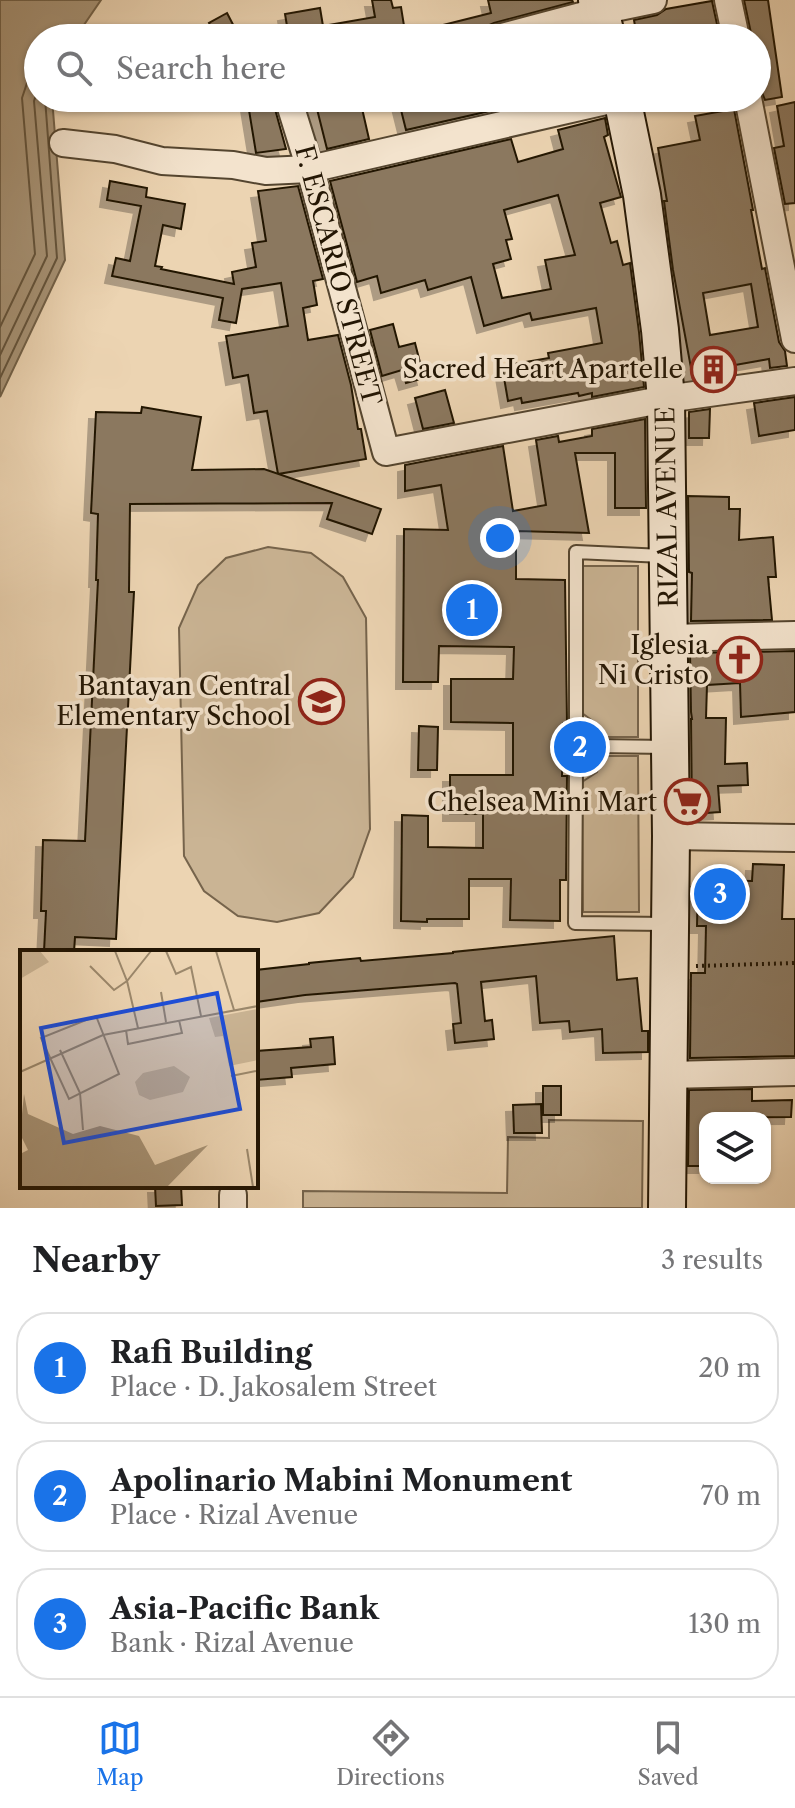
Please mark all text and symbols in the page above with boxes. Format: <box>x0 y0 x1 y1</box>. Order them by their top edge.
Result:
search box <box>24 24 771 112</box>
icon: search <box>52 46 96 90</box>
text: Search here <box>116 50 286 87</box>
street label: F. ESCARIO STREET <box>288 141 388 409</box>
building icon: Sacred Heart Apartelle <box>690 345 738 393</box>
place label: Sacred Heart Apartelle <box>403 353 683 385</box>
street label: RIZAL AVENUE <box>649 406 685 608</box>
your location <box>480 518 520 558</box>
pin: 1 <box>446 580 498 640</box>
place label: Iglesia Ni Cristo <box>598 629 709 691</box>
church icon: Iglesia Ni Cristo <box>716 636 764 684</box>
place label: Bantayan Central Elementary School <box>56 670 291 732</box>
school or university icon: Bantayan Central Elementary School <box>298 677 346 725</box>
pin: 2 <box>554 717 606 777</box>
supermarket icon: Chelsea Mini Mart <box>664 778 712 826</box>
place label: Chelsea Mini Mart <box>427 786 658 818</box>
pin: 3 <box>694 864 746 924</box>
inset map <box>20 950 258 1188</box>
map controls <box>699 1112 771 1184</box>
button: layers <box>699 1112 771 1184</box>
text: Nearby <box>32 1239 160 1281</box>
text: 3 results <box>661 1244 763 1276</box>
text: Rafi Building <box>110 1334 312 1371</box>
text: 1 <box>54 1352 66 1384</box>
text: 20 m <box>698 1352 761 1384</box>
text: Place · D. Jakosalem Street <box>110 1371 437 1403</box>
text: Apolinario Mabini Monument <box>110 1462 572 1499</box>
text: 2 <box>52 1480 68 1512</box>
text: 70 m <box>701 1480 761 1512</box>
text: Place · Rizal Avenue <box>110 1499 358 1531</box>
text: Asia-Pacific Bank <box>110 1590 379 1627</box>
text: 3 <box>53 1608 67 1640</box>
text: 130 m <box>688 1608 761 1640</box>
text: Bank · Rizal Avenue <box>110 1627 354 1659</box>
tab: Map <box>96 1716 144 1791</box>
tab: Directions <box>336 1716 445 1791</box>
tab: Saved <box>638 1716 699 1791</box>

